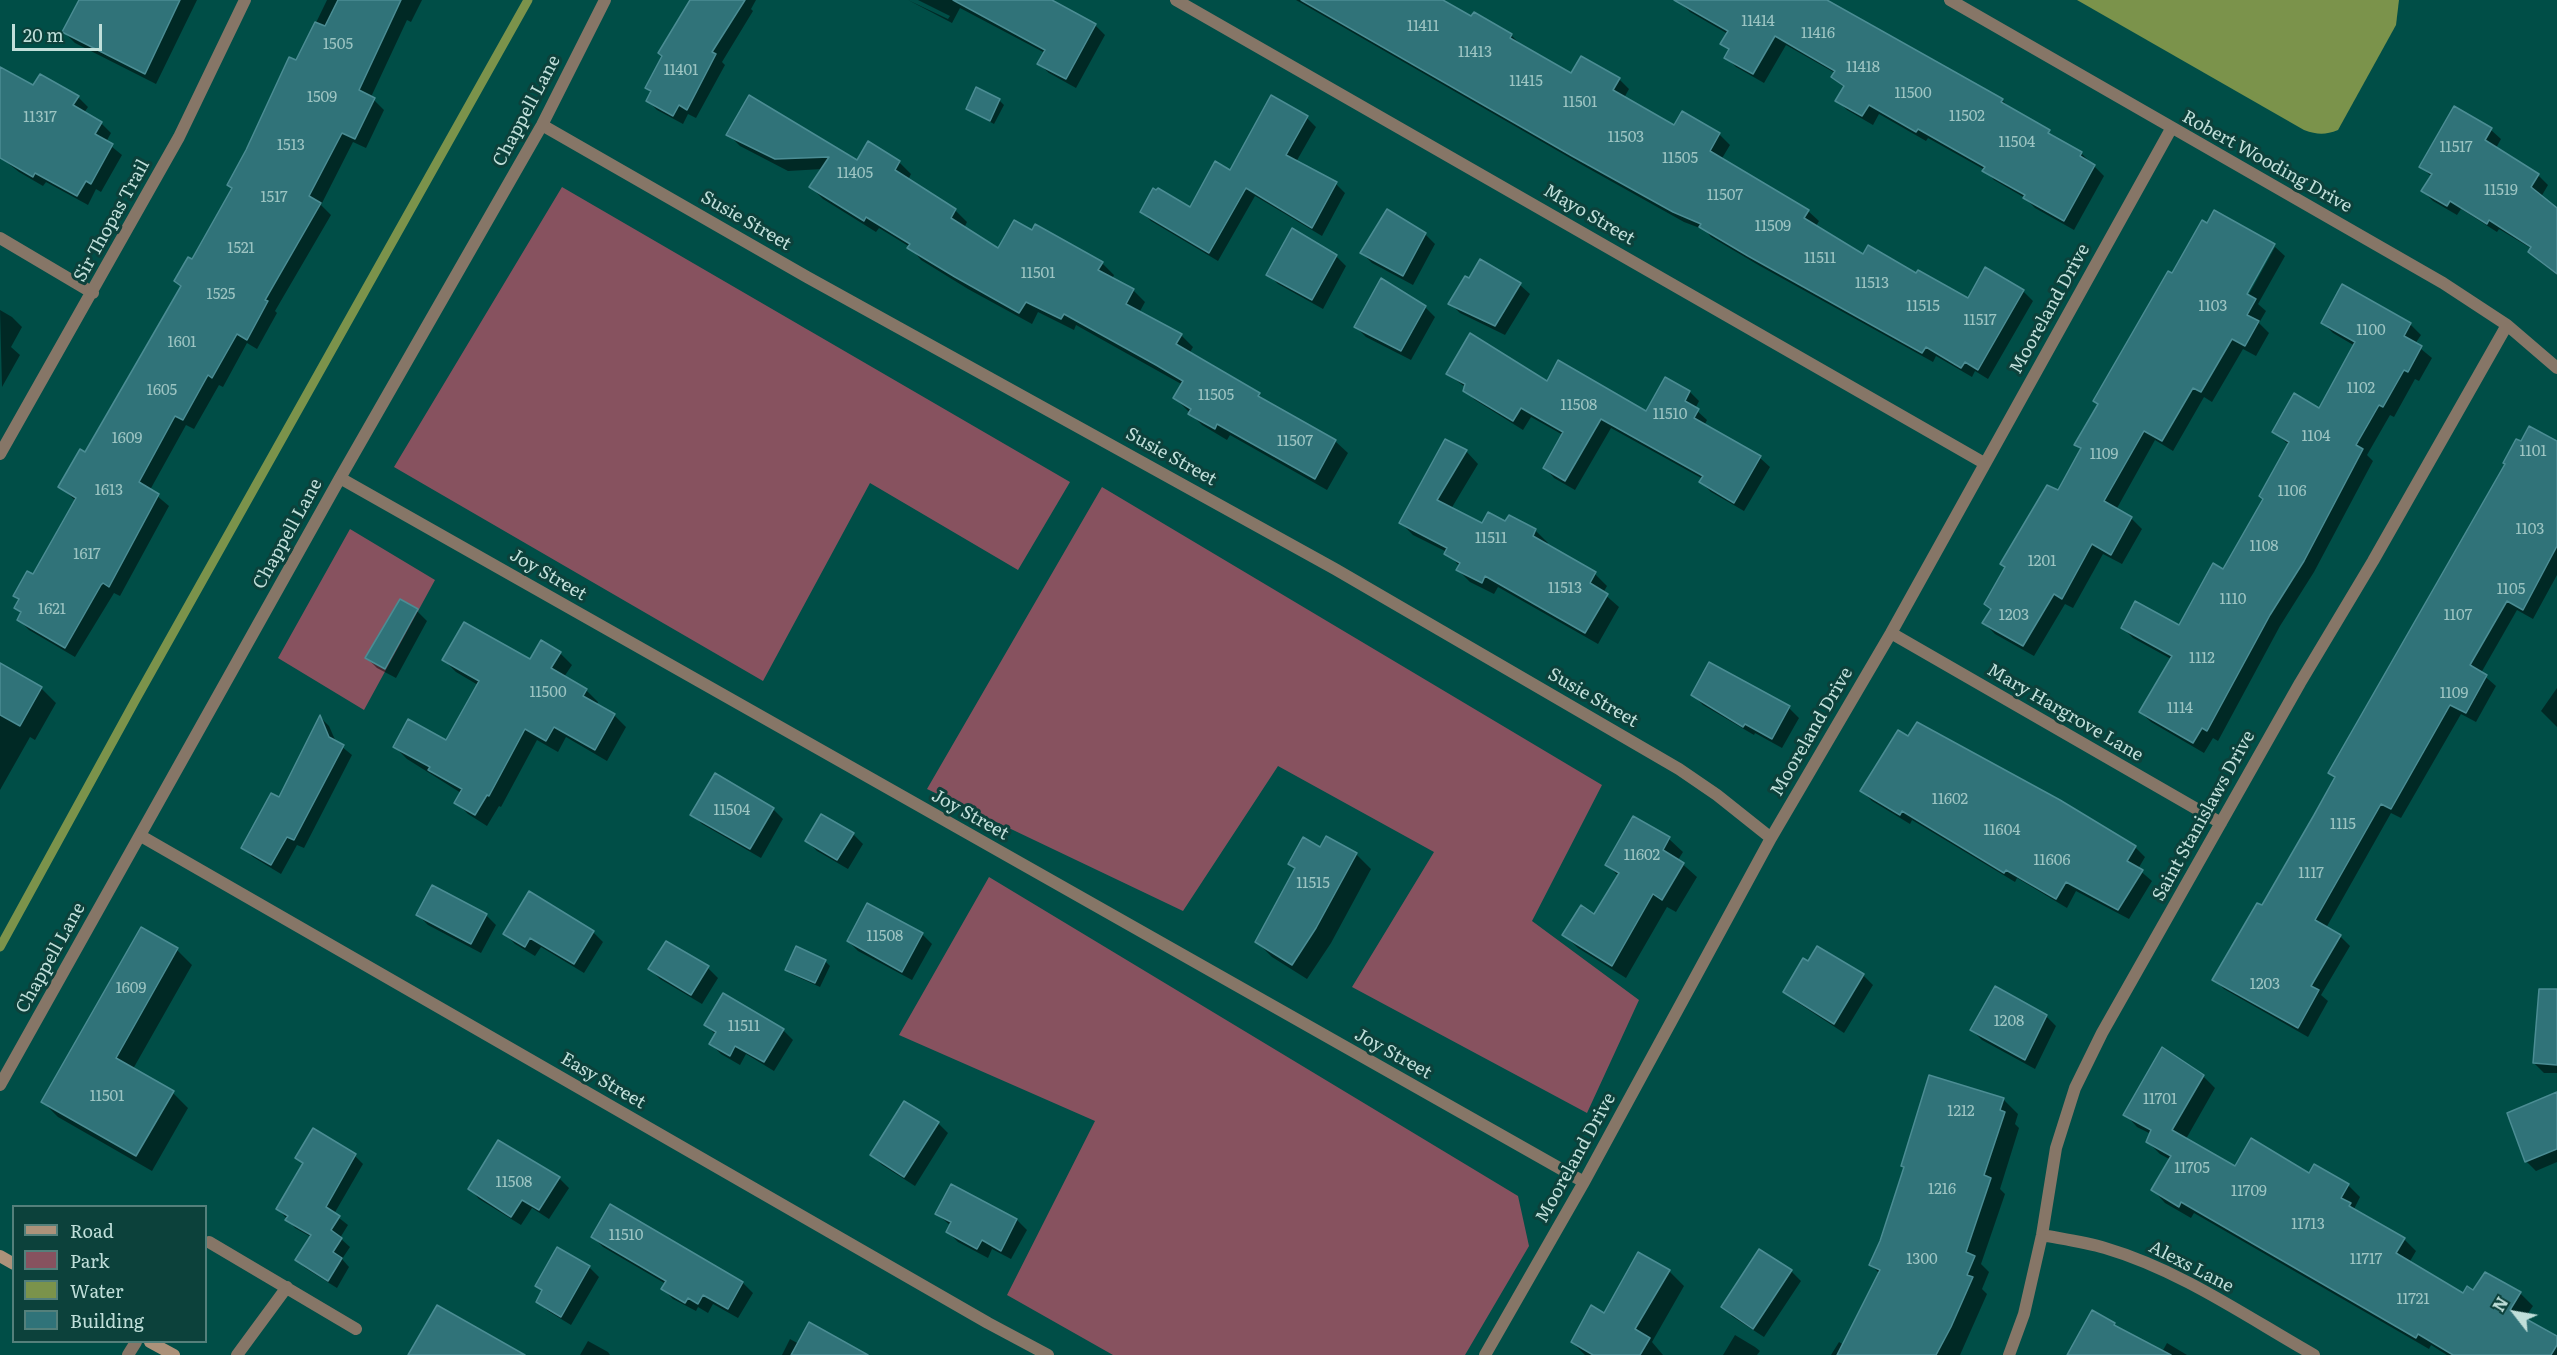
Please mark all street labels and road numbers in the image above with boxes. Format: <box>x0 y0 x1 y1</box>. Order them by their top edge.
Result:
street label: Chappell Lane <box>489 52 565 170</box>
street label: Robert Wooding Drive <box>2178 106 2356 218</box>
street label: Sir Thopas Trail <box>69 156 155 286</box>
street label: Mayo Street <box>1539 180 1639 250</box>
street label: Susie Street <box>697 187 795 255</box>
street label: Mooreland Drive <box>2005 240 2095 378</box>
street label: Susie Street <box>1122 423 1220 491</box>
street label: Chappell Lane <box>249 475 327 593</box>
street label: Joy Street <box>506 544 590 606</box>
street label: Mary Hargrove Lane <box>1983 659 2147 767</box>
street label: Susie Street <box>1544 664 1642 732</box>
street label: Mooreland Drive <box>1766 664 1858 800</box>
street label: Saint Stanislaws Drive <box>2148 727 2260 905</box>
street label: Joy Street <box>928 785 1012 845</box>
street label: Chappell Lane <box>12 899 90 1017</box>
street label: Joy Street <box>1351 1024 1435 1084</box>
street label: Easy Street <box>557 1048 649 1114</box>
street label: Mooreland Drive <box>1531 1089 1621 1227</box>
street label: Alexs Lane <box>2145 1236 2237 1298</box>

